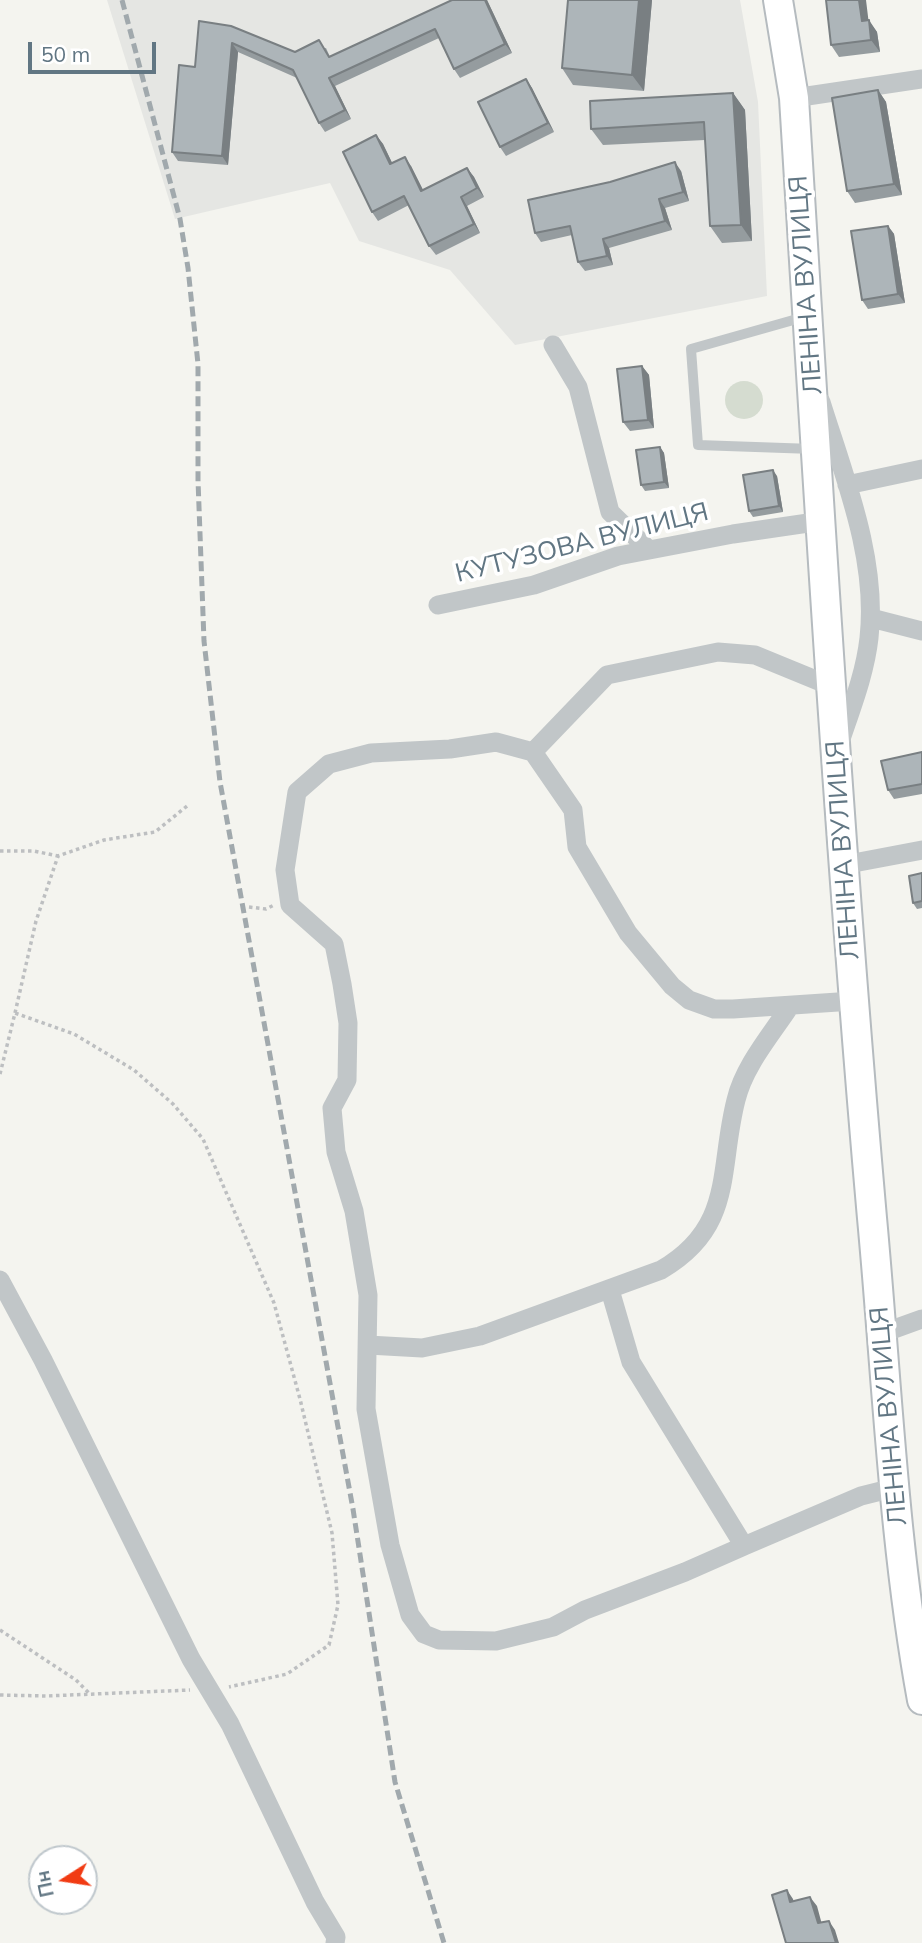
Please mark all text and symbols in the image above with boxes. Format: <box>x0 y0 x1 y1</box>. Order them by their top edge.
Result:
scale bar <box>32 28 159 72</box>
text: 50 m <box>41 41 90 67</box>
street label: ЛЕНІНА ВУЛИЦЯ <box>783 174 829 396</box>
street label: КУТУЗОВА ВУЛИЦЯ <box>452 496 712 590</box>
street label: ЛЕНІНА ВУЛИЦЯ <box>820 739 866 961</box>
street label: ЛЕНІНА ВУЛИЦЯ <box>864 1305 914 1527</box>
north arrow <box>28 1845 98 1915</box>
text: Пн <box>30 1869 59 1899</box>

